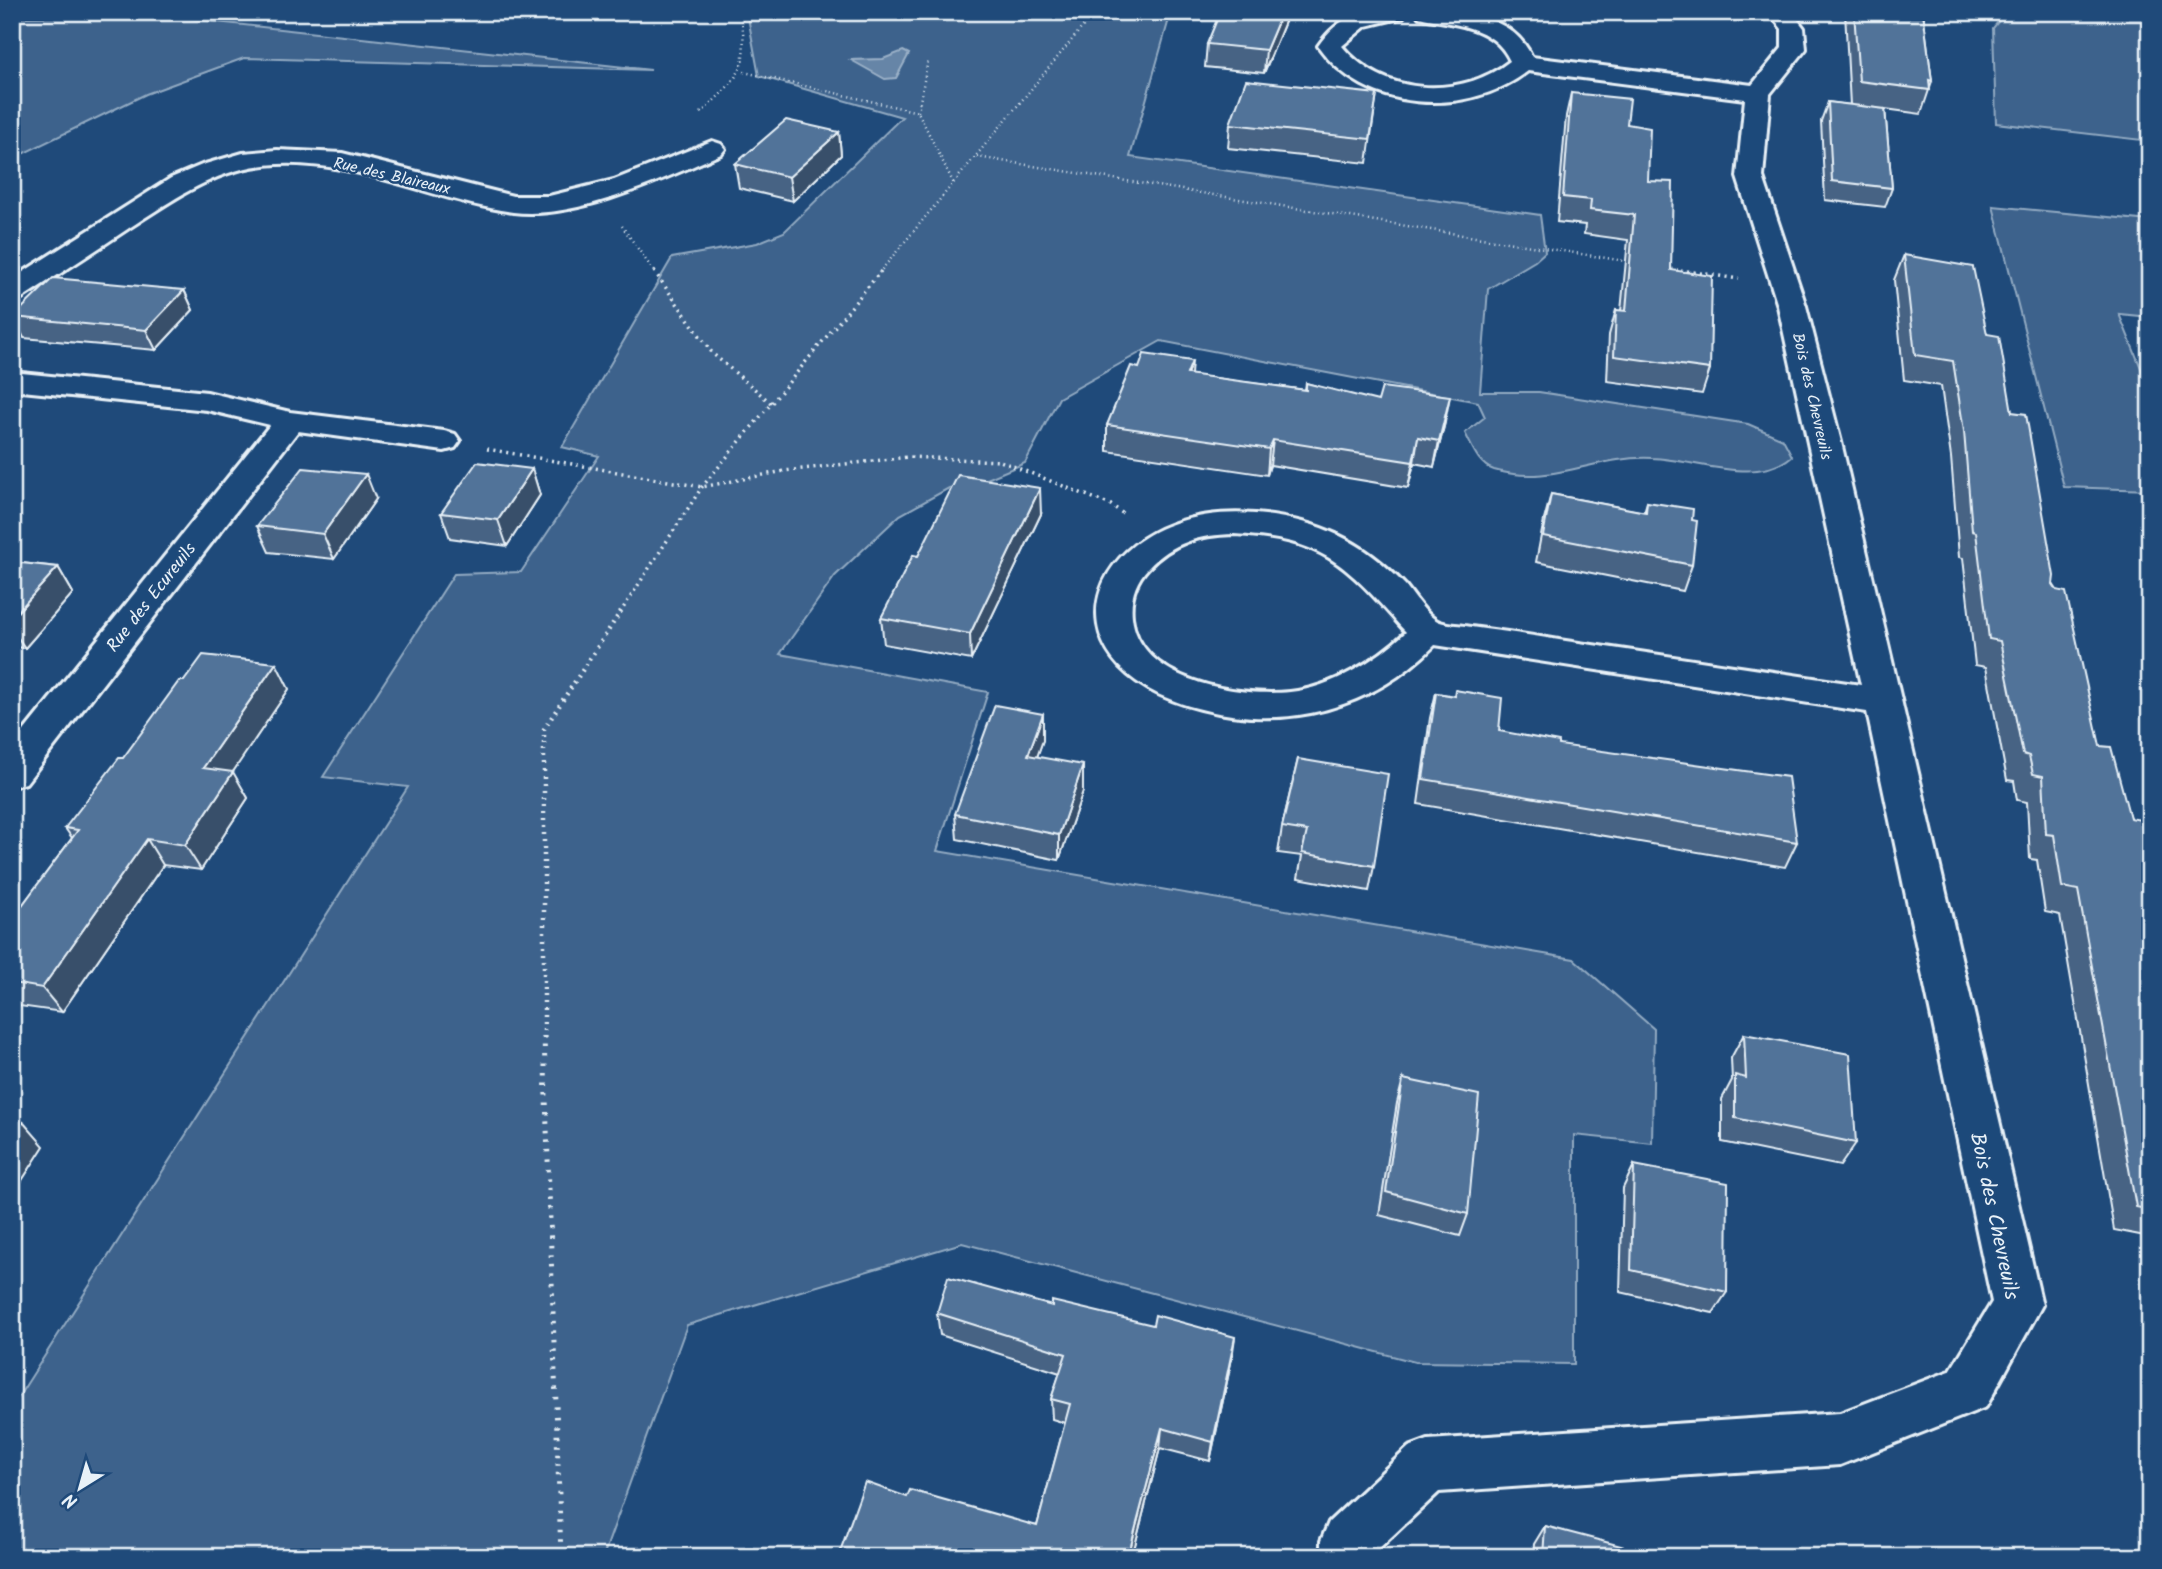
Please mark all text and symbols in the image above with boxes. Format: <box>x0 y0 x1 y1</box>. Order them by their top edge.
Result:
street label: Rue des Blaireaux <box>331 151 454 202</box>
street label: Bois des Chevreuils <box>1785 330 1838 463</box>
street label: Rue des Ecureuils <box>100 536 205 659</box>
street label: Bois des Chevreuils <box>1960 1130 2027 1303</box>
north arrow <box>46 1454 116 1524</box>
text: N <box>57 1484 85 1516</box>

